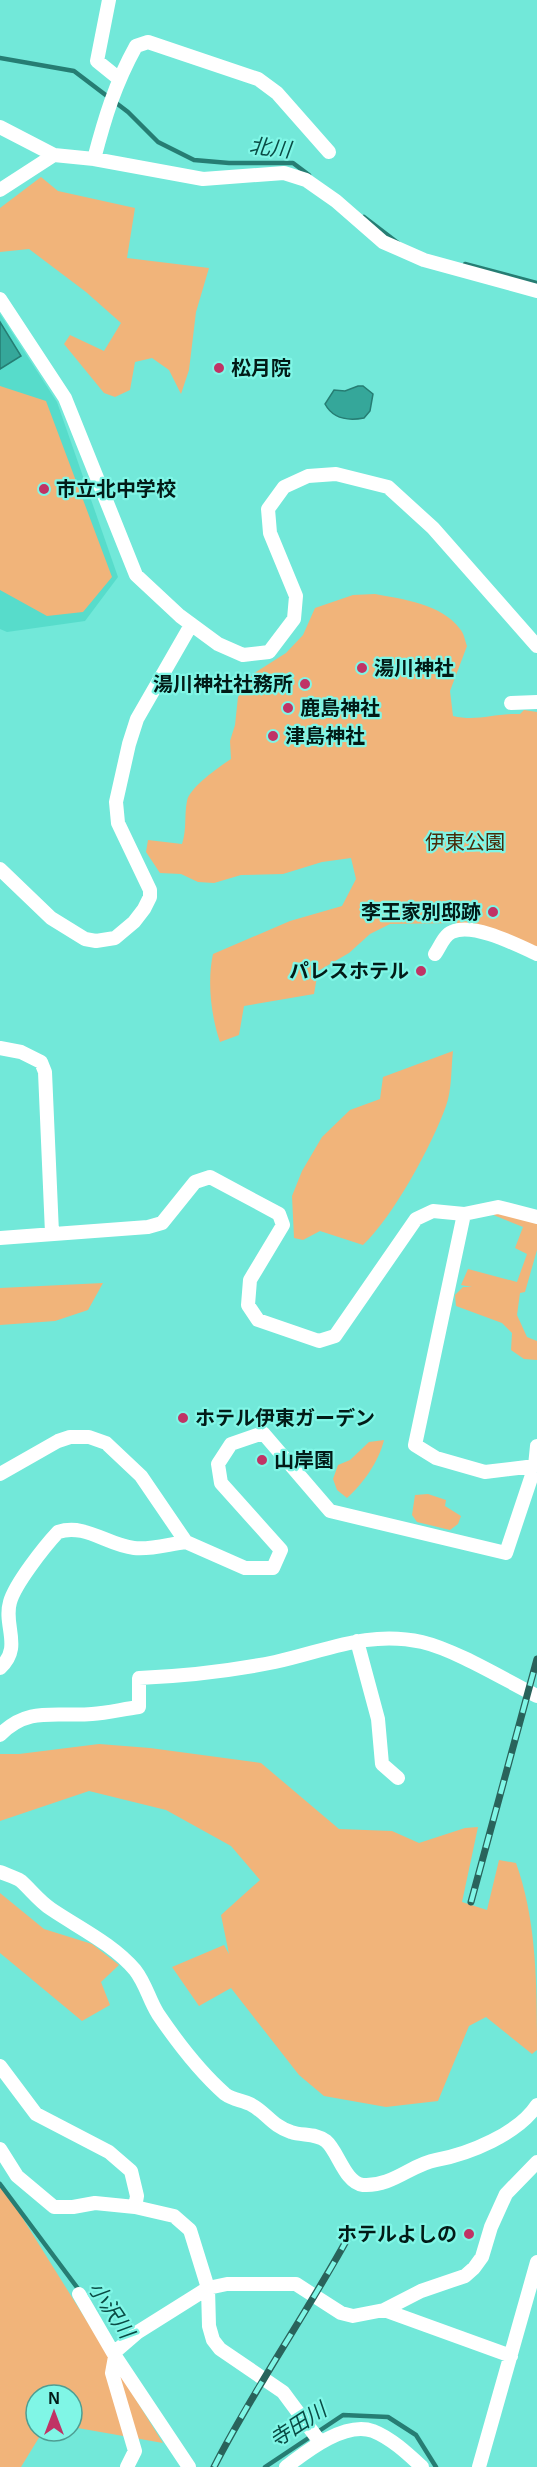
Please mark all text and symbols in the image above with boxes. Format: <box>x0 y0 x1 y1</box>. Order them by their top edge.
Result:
water label: 北川 <box>248 134 294 161</box>
place label: 松月院 <box>231 357 291 379</box>
marker: 松月院 <box>212 361 226 375</box>
place label: 市立北中学校 <box>56 478 176 500</box>
marker: 市立北中学校 <box>37 482 51 496</box>
place label: 湯川神社 <box>374 657 454 679</box>
marker: 湯川神社 <box>355 661 369 675</box>
place label: 湯川神社社務所 <box>153 673 293 695</box>
marker: 湯川神社社務所 <box>298 677 312 691</box>
place label: 鹿島神社 <box>300 697 380 719</box>
marker: 鹿島神社 <box>281 701 295 715</box>
place label: 津島神社 <box>285 725 365 747</box>
marker: 津島神社 <box>266 729 280 743</box>
park label: 伊東公園 <box>425 831 505 853</box>
place label: 李王家別邸跡 <box>361 901 481 923</box>
marker: 李王家別邸跡 <box>486 905 500 919</box>
place label: パレスホテル <box>289 960 409 982</box>
marker: パレスホテル <box>414 964 428 978</box>
place label: ホテル伊東ガーデン <box>195 1407 375 1429</box>
marker: ホテル伊東ガーデン <box>176 1411 190 1425</box>
place label: 山岸園 <box>274 1449 334 1471</box>
marker: 山岸園 <box>255 1453 269 1467</box>
place label: ホテルよしの <box>337 2223 457 2245</box>
marker: ホテルよしの <box>462 2227 476 2241</box>
water label: 小沢川 <box>84 2277 140 2344</box>
north arrow <box>24 2383 84 2443</box>
text: N <box>48 2390 60 2407</box>
water label: 寺田川 <box>265 2397 332 2451</box>

